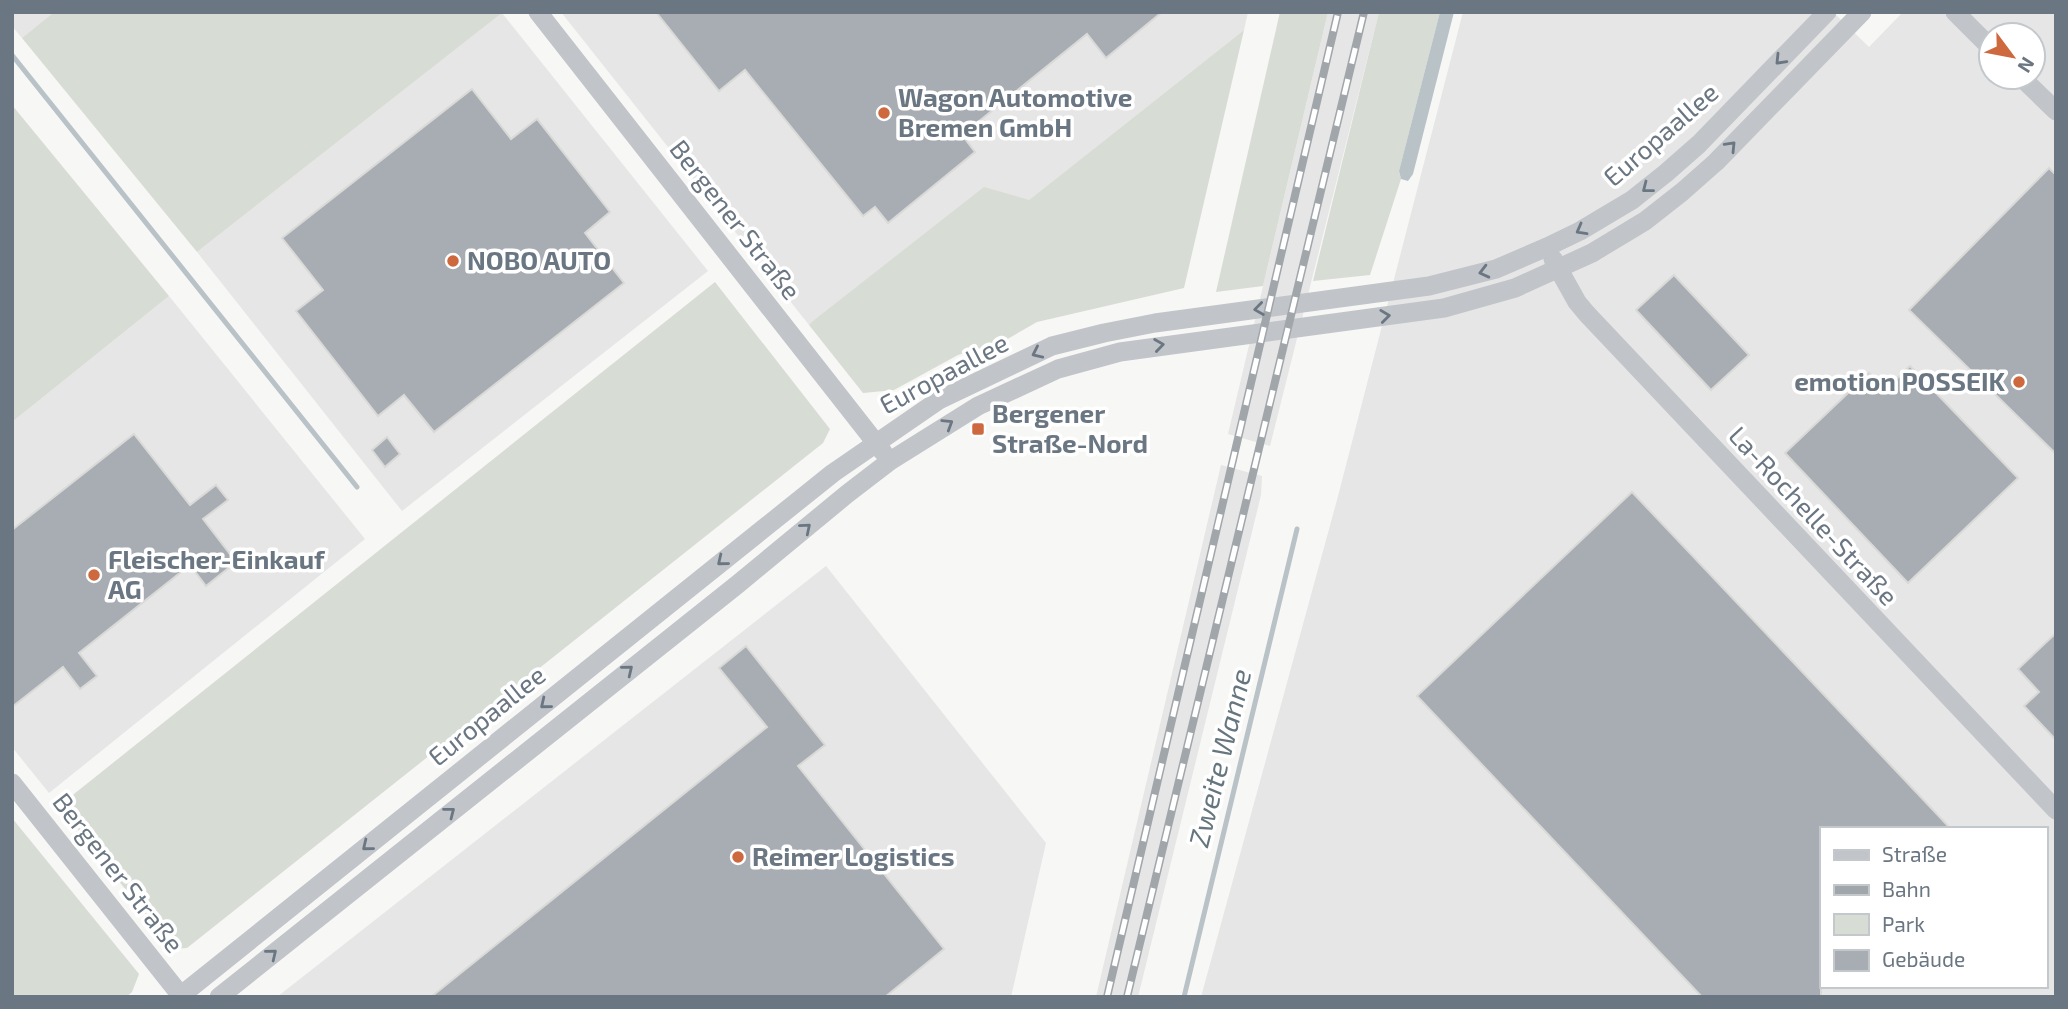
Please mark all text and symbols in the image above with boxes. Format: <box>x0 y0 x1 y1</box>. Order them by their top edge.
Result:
north arrow <box>1977 21 2047 91</box>
one-way arrow <box>1775 52 1788 65</box>
text: N <box>2013 53 2040 77</box>
street label: Europaallee <box>1597 76 1723 192</box>
place label: Wagon Automotive Bremen GmbH <box>898 81 1132 142</box>
marker: Wagon Automotive Bremen GmbH <box>876 105 892 121</box>
street label: Bergener Straße <box>664 133 808 305</box>
one-way arrow <box>1723 141 1736 154</box>
one-way arrow <box>1642 179 1655 192</box>
one-way arrow <box>1575 222 1588 235</box>
place label: NOBO AUTO <box>467 244 611 275</box>
marker: NOBO AUTO <box>445 253 461 269</box>
one-way arrow <box>1478 264 1490 278</box>
one-way arrow <box>1254 301 1265 316</box>
one-way arrow <box>1379 309 1391 324</box>
street label: Europaallee <box>874 326 1013 420</box>
one-way arrow <box>1153 338 1165 353</box>
one-way arrow <box>1032 345 1044 359</box>
place label: emotion POSSEIK <box>1794 365 2006 396</box>
marker: emotion POSSEIK <box>2011 374 2027 390</box>
place label: Bergener Straße-Nord <box>992 397 1148 458</box>
street label: La-Rochelle-Straße <box>1723 419 1905 611</box>
one-way arrow <box>941 420 954 433</box>
marker: Bergener Straße-Nord <box>970 421 986 437</box>
one-way arrow <box>797 524 810 536</box>
place label: Fleischer-Einkauf AG <box>108 543 326 604</box>
one-way arrow <box>718 553 730 566</box>
marker: Fleischer-Einkauf AG <box>86 567 102 583</box>
street label: Europaallee <box>421 658 551 771</box>
water label: Zweite Wanne <box>1180 665 1258 850</box>
one-way arrow <box>620 666 633 679</box>
one-way arrow <box>540 695 552 708</box>
street label: Bergener Straße <box>47 786 191 958</box>
one-way arrow <box>442 808 455 820</box>
legend <box>1820 827 2047 988</box>
one-way arrow <box>363 838 376 850</box>
place label: Reimer Logistics <box>752 840 955 871</box>
text: Straße <box>1882 841 1947 866</box>
marker: Reimer Logistics <box>730 849 746 865</box>
text: Bahn <box>1882 876 1931 901</box>
text: Park <box>1882 911 1925 936</box>
text: Gebäude <box>1882 946 1965 971</box>
one-way arrow <box>265 949 277 962</box>

